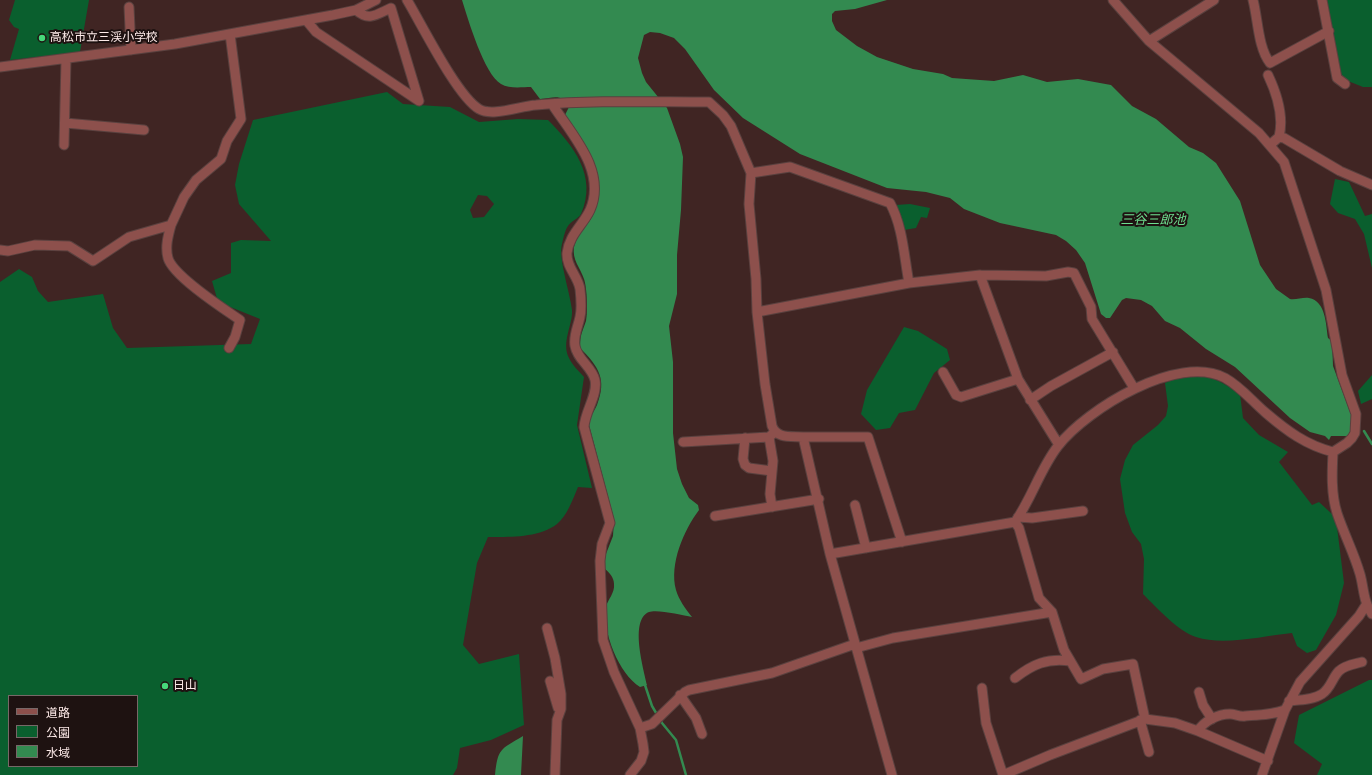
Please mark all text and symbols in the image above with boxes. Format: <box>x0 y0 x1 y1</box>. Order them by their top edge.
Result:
place label: 高松市立三渓小学校 <box>50 31 158 45</box>
marker: 高松市立三渓小学校 <box>37 33 47 43</box>
water label: 三谷三郎池 <box>1121 212 1185 228</box>
place label: 日山 <box>173 679 197 693</box>
marker: 日山 <box>160 681 170 691</box>
legend <box>8 695 138 767</box>
text: 道路 <box>46 706 70 720</box>
text: 公園 <box>46 726 70 740</box>
text: 水域 <box>46 746 70 760</box>

